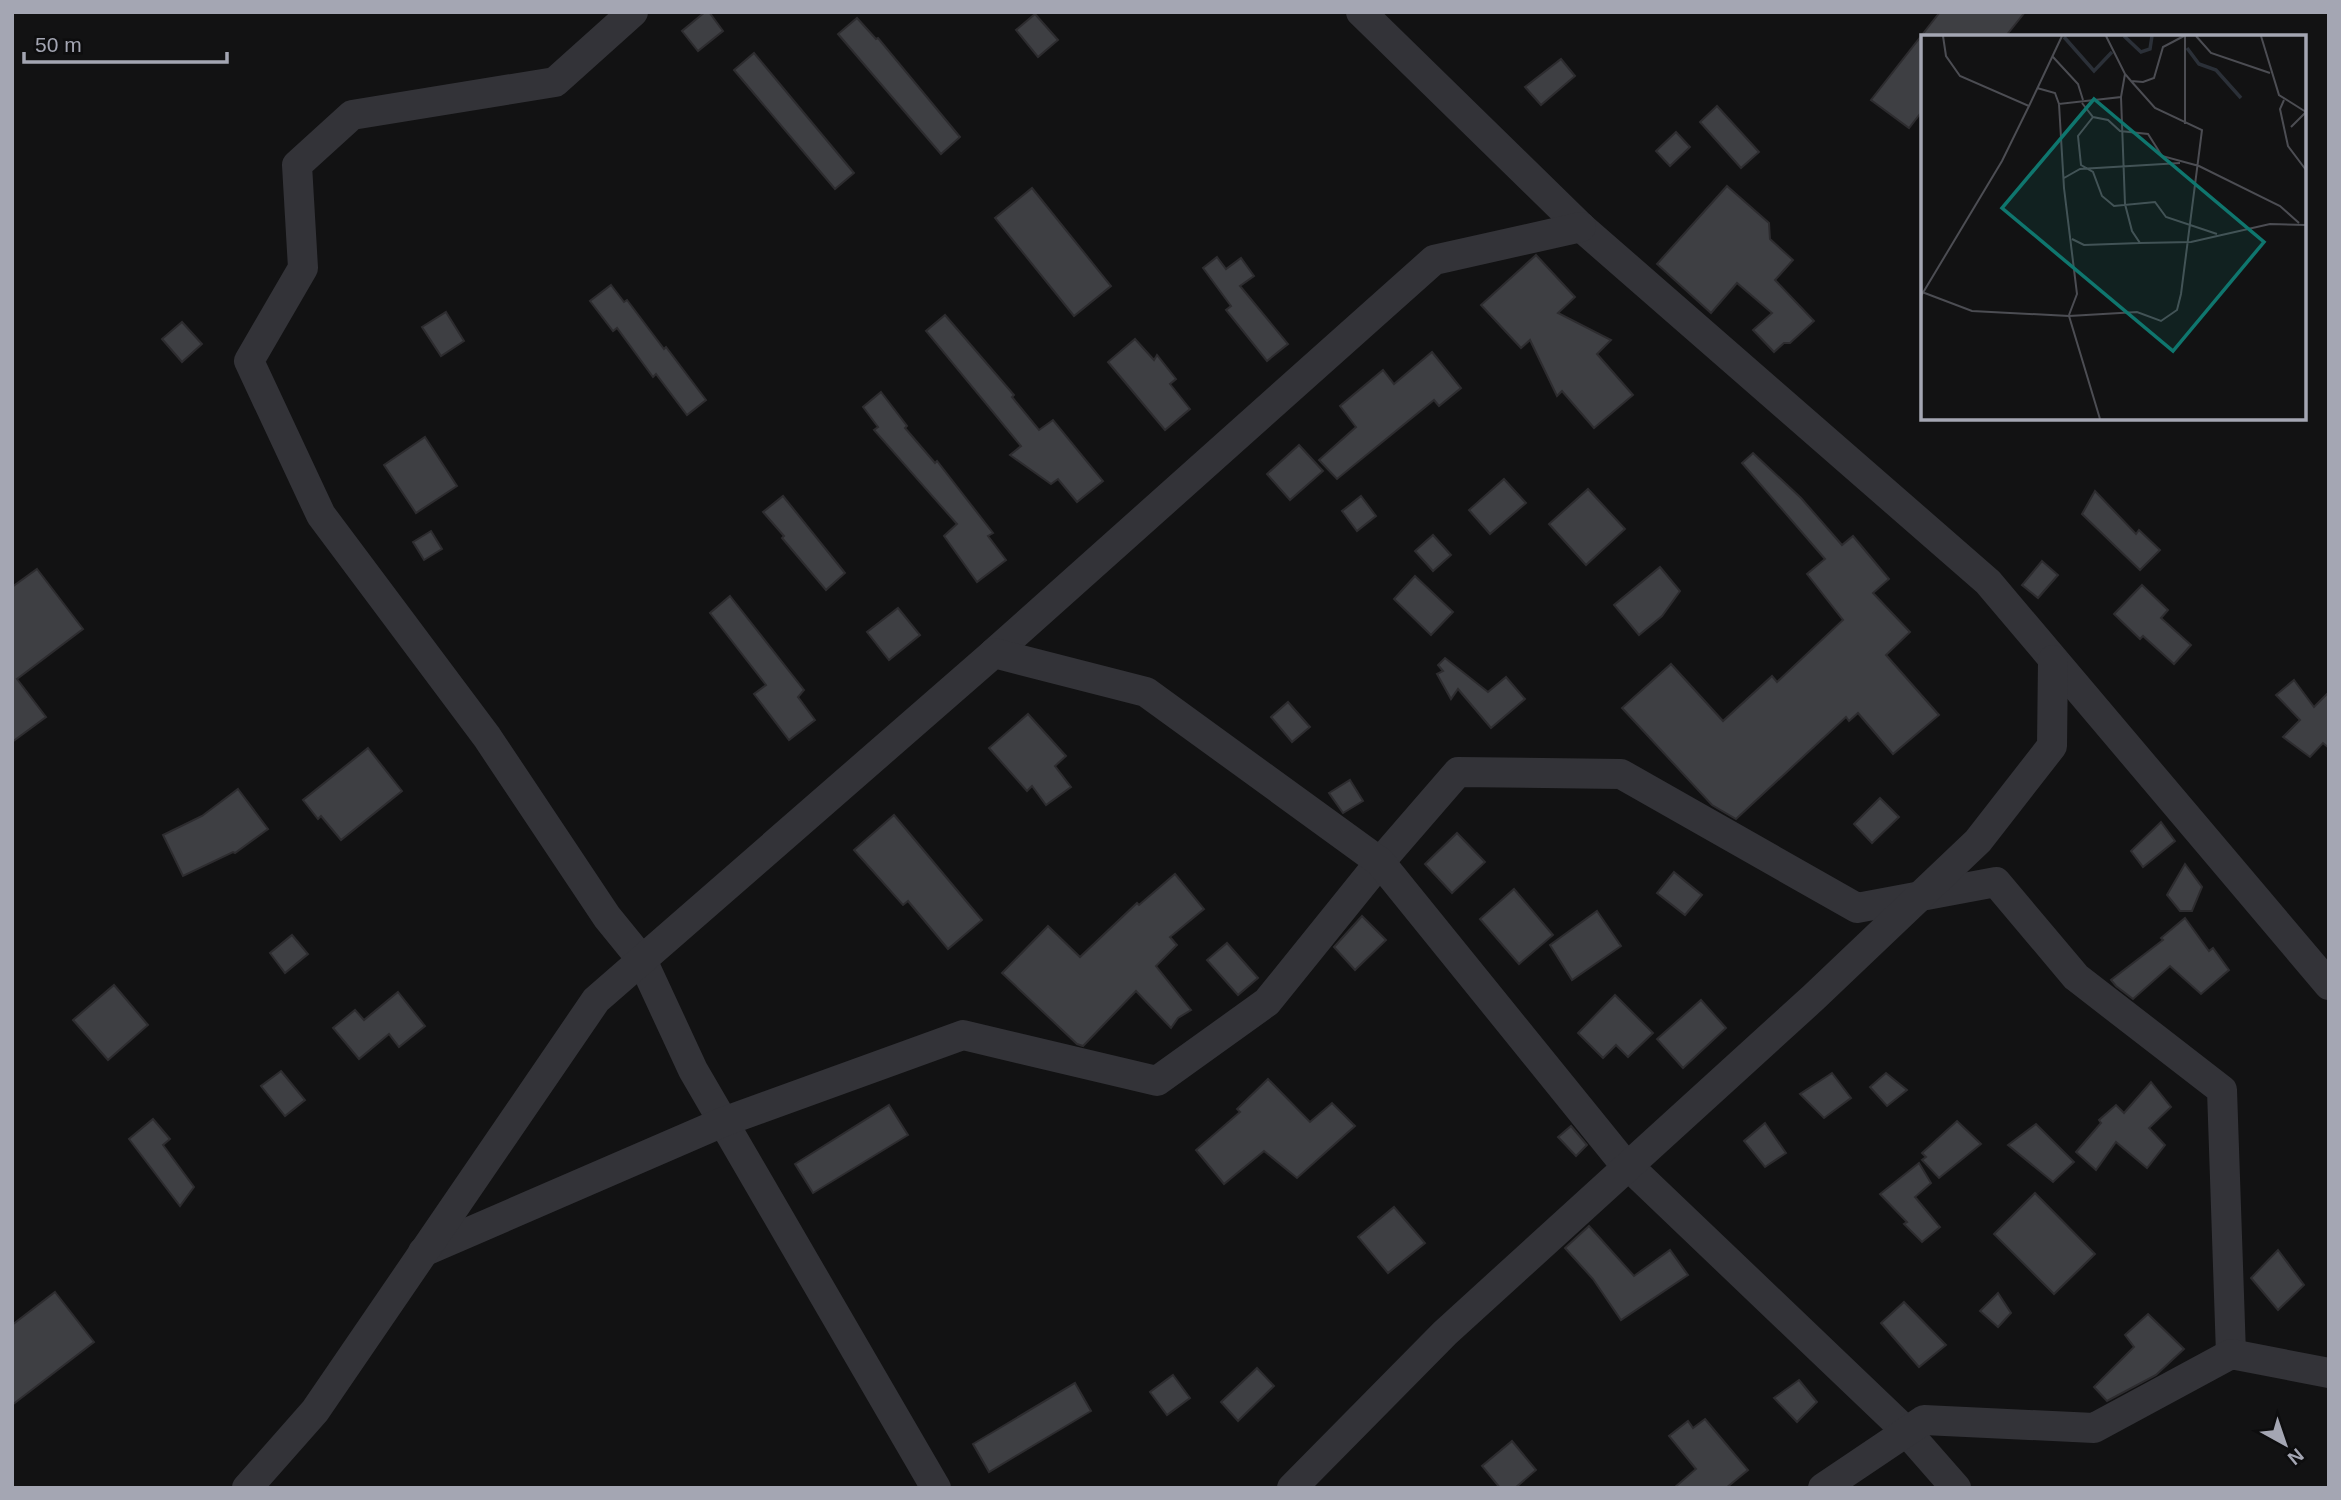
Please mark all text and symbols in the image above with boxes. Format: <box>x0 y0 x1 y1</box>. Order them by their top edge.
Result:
scale bar <box>24 21 228 65</box>
text: 50 m <box>35 33 82 56</box>
inset map <box>1921 35 2306 420</box>
north arrow <box>2250 1409 2320 1479</box>
text: N <box>2284 1444 2308 1469</box>

